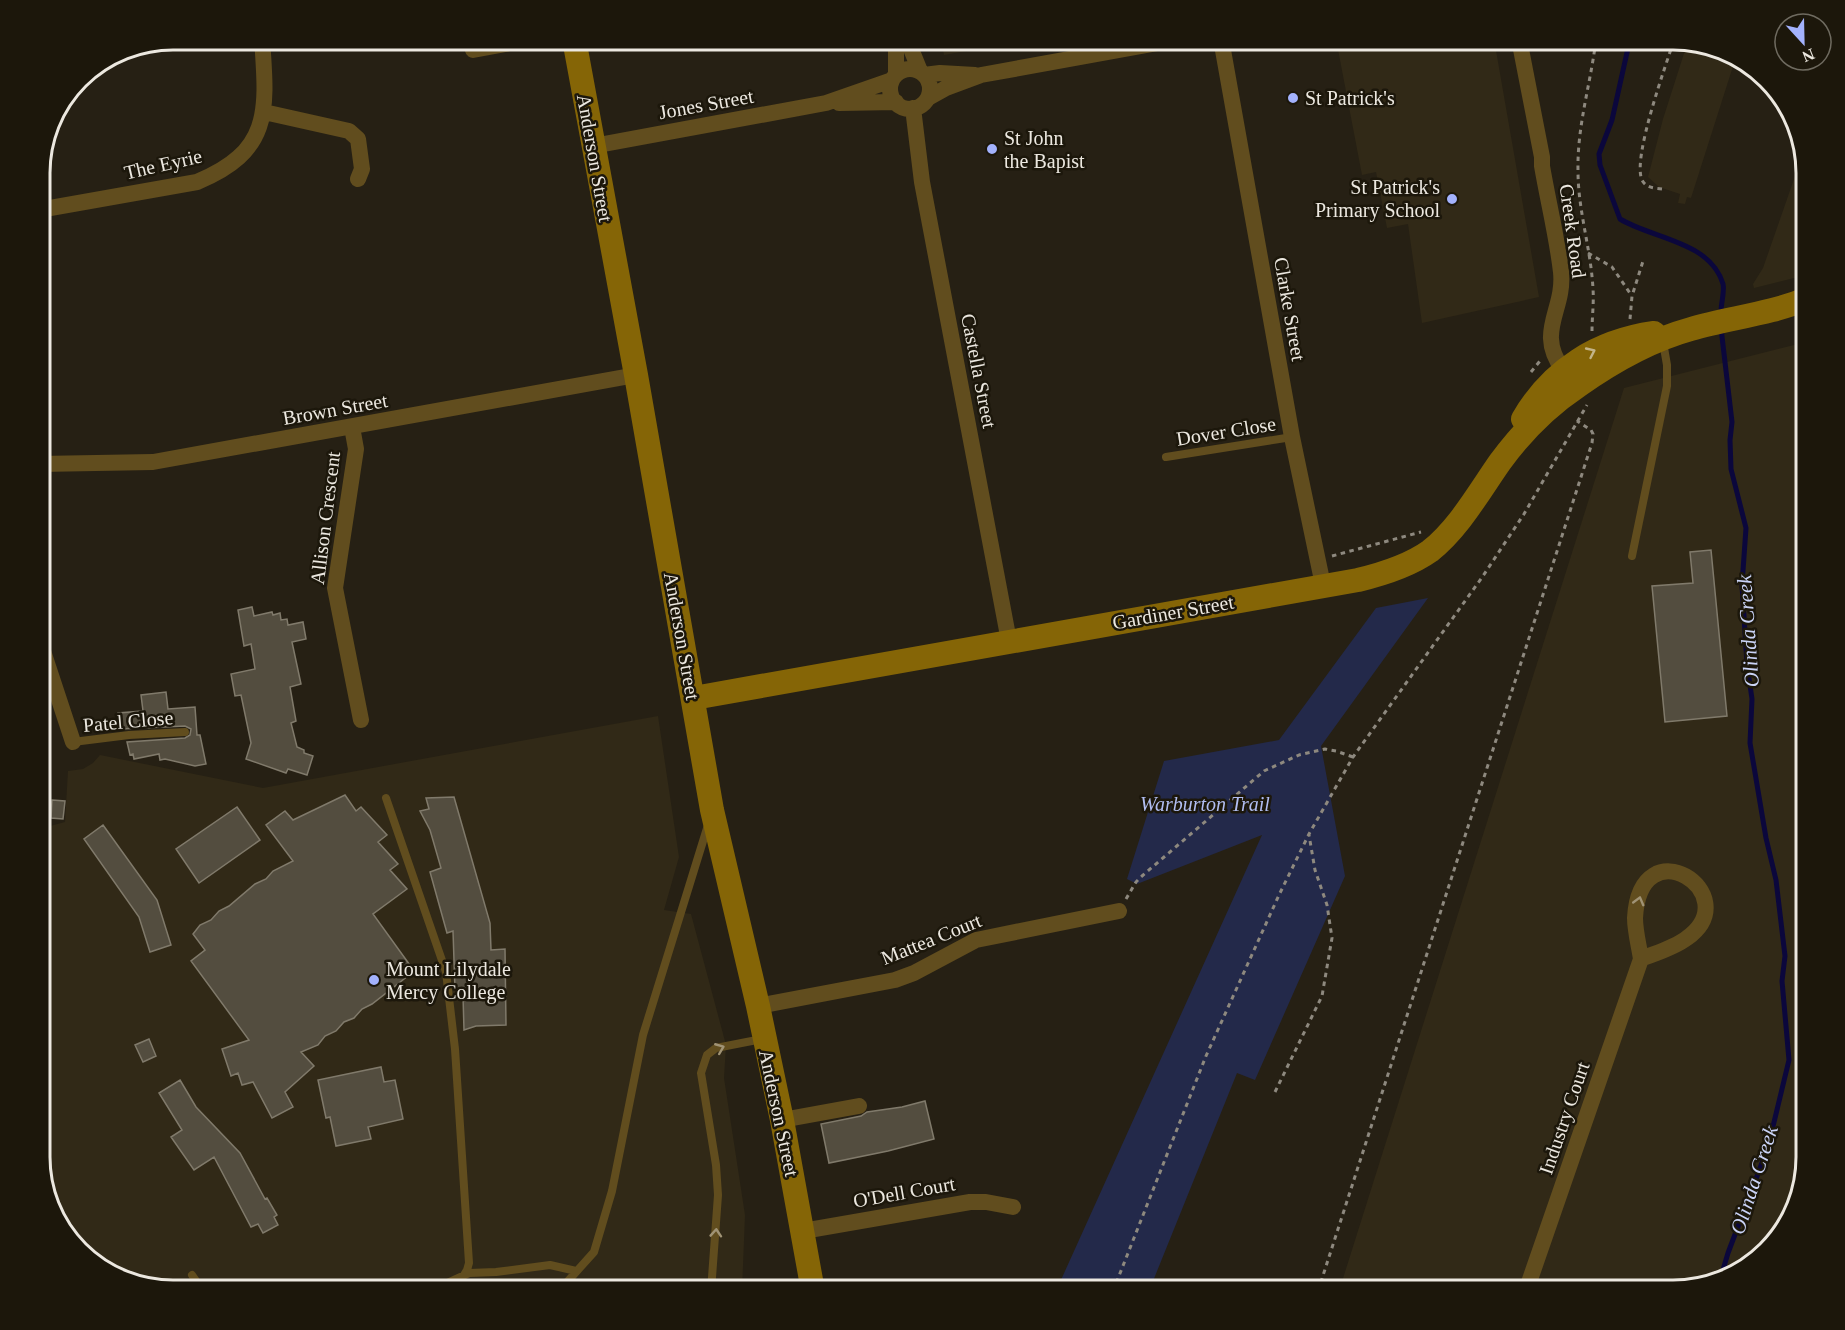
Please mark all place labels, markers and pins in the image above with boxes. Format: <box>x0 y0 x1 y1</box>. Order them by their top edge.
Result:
place label: St Patrick's <box>1305 87 1395 109</box>
marker: St Patrick's <box>1286 91 1300 105</box>
place label: St John the Bapist <box>1004 127 1085 173</box>
marker: St John the Bapist <box>985 142 999 156</box>
place label: St Patrick's Primary School <box>1315 176 1440 222</box>
marker: St Patrick's Primary School <box>1445 192 1459 206</box>
place label: Mount Lilydale Mercy College <box>386 958 511 1004</box>
marker: Mount Lilydale Mercy College <box>367 973 381 987</box>

